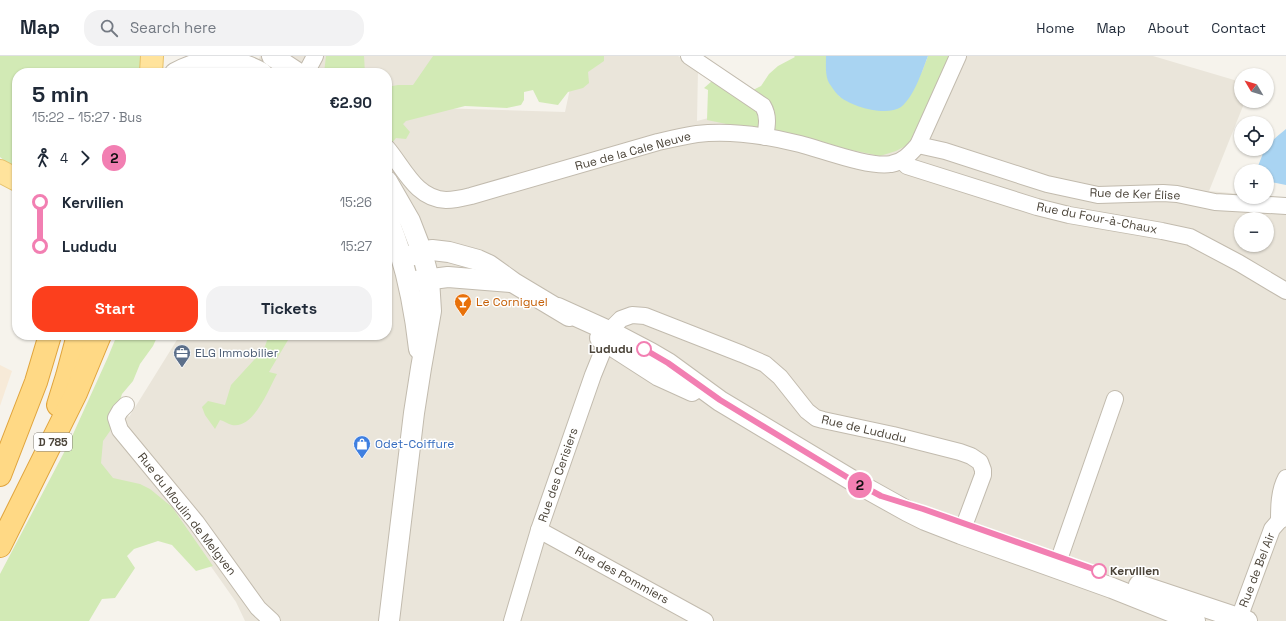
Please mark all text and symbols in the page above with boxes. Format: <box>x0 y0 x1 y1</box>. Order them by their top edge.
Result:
search box <box>84 10 364 46</box>
text: Map <box>20 15 60 40</box>
icon: search <box>98 17 120 39</box>
text: Search here <box>130 18 216 37</box>
text: Home <box>1036 19 1074 37</box>
text: Map <box>1096 19 1126 37</box>
text: About <box>1148 19 1189 37</box>
text: Contact <box>1211 19 1266 37</box>
north arrow <box>1234 68 1274 108</box>
map controls <box>1234 68 1274 252</box>
text: 5 min <box>32 80 89 108</box>
text: €2.90 <box>329 93 372 112</box>
text: 15:22 – 15:27 · Bus <box>32 109 142 126</box>
button: locate <box>1234 116 1274 156</box>
street label: Rue de la Cale Neuve <box>573 128 693 174</box>
icon: walk <box>32 147 54 169</box>
icon: forward <box>74 147 96 169</box>
text: 2 <box>110 149 118 167</box>
text: 4 <box>60 150 68 167</box>
button: + <box>1234 164 1274 204</box>
street label: Rue de Ker Élise <box>1089 184 1181 204</box>
text: Kervilien <box>62 193 124 212</box>
text: 15:26 <box>340 194 372 211</box>
street label: Rue du Four-à-Chaux <box>1035 198 1159 238</box>
button: − <box>1234 212 1274 252</box>
text: Lududu <box>62 237 117 256</box>
text: 15:27 <box>340 238 372 255</box>
button: Start <box>32 286 198 332</box>
button: Tickets <box>206 286 372 332</box>
bar icon: Le Corniguel <box>453 292 473 317</box>
place label: Le Corniguel <box>476 294 548 310</box>
place label: Lududu <box>589 341 633 357</box>
marker: Lududu <box>636 341 652 357</box>
office icon: ELG Immobilier <box>172 343 192 368</box>
place label: ELG Immobilier <box>195 345 279 361</box>
street label: Rue de Lududu <box>820 411 908 447</box>
street label: Rue des Cerisiers <box>534 426 582 524</box>
road number: D 785 <box>34 433 72 451</box>
shop icon: Odet-Coiffure <box>352 434 372 459</box>
place label: Odet-Coiffure <box>375 436 454 452</box>
street label: Rue du Moulin de Melgven <box>134 449 240 579</box>
line badge: 2 <box>847 472 873 498</box>
text: 2 <box>856 476 864 494</box>
street label: Rue de Bel Air <box>1235 530 1279 610</box>
street label: Rue des Pommiers <box>572 543 672 607</box>
marker: Kervilien <box>1091 563 1107 579</box>
place label: Kervilien <box>1110 563 1160 579</box>

